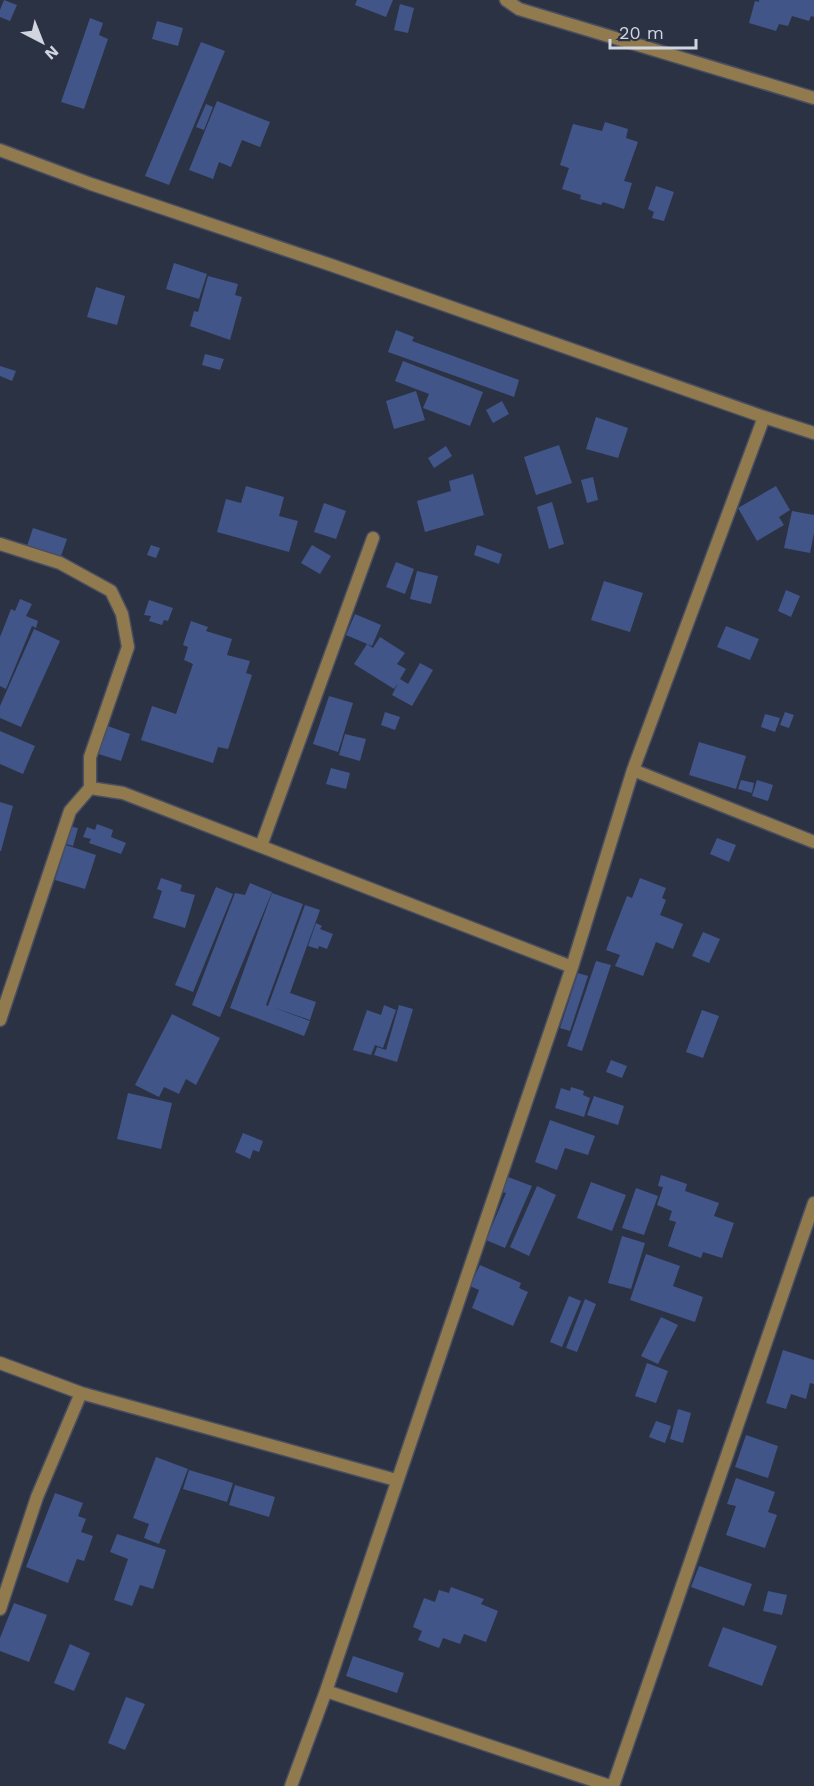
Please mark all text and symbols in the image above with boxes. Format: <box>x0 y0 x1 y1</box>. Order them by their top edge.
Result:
north arrow <box>12 12 72 72</box>
scale bar <box>610 12 696 50</box>
text: 20 m <box>619 22 664 43</box>
text: N <box>41 42 62 64</box>

